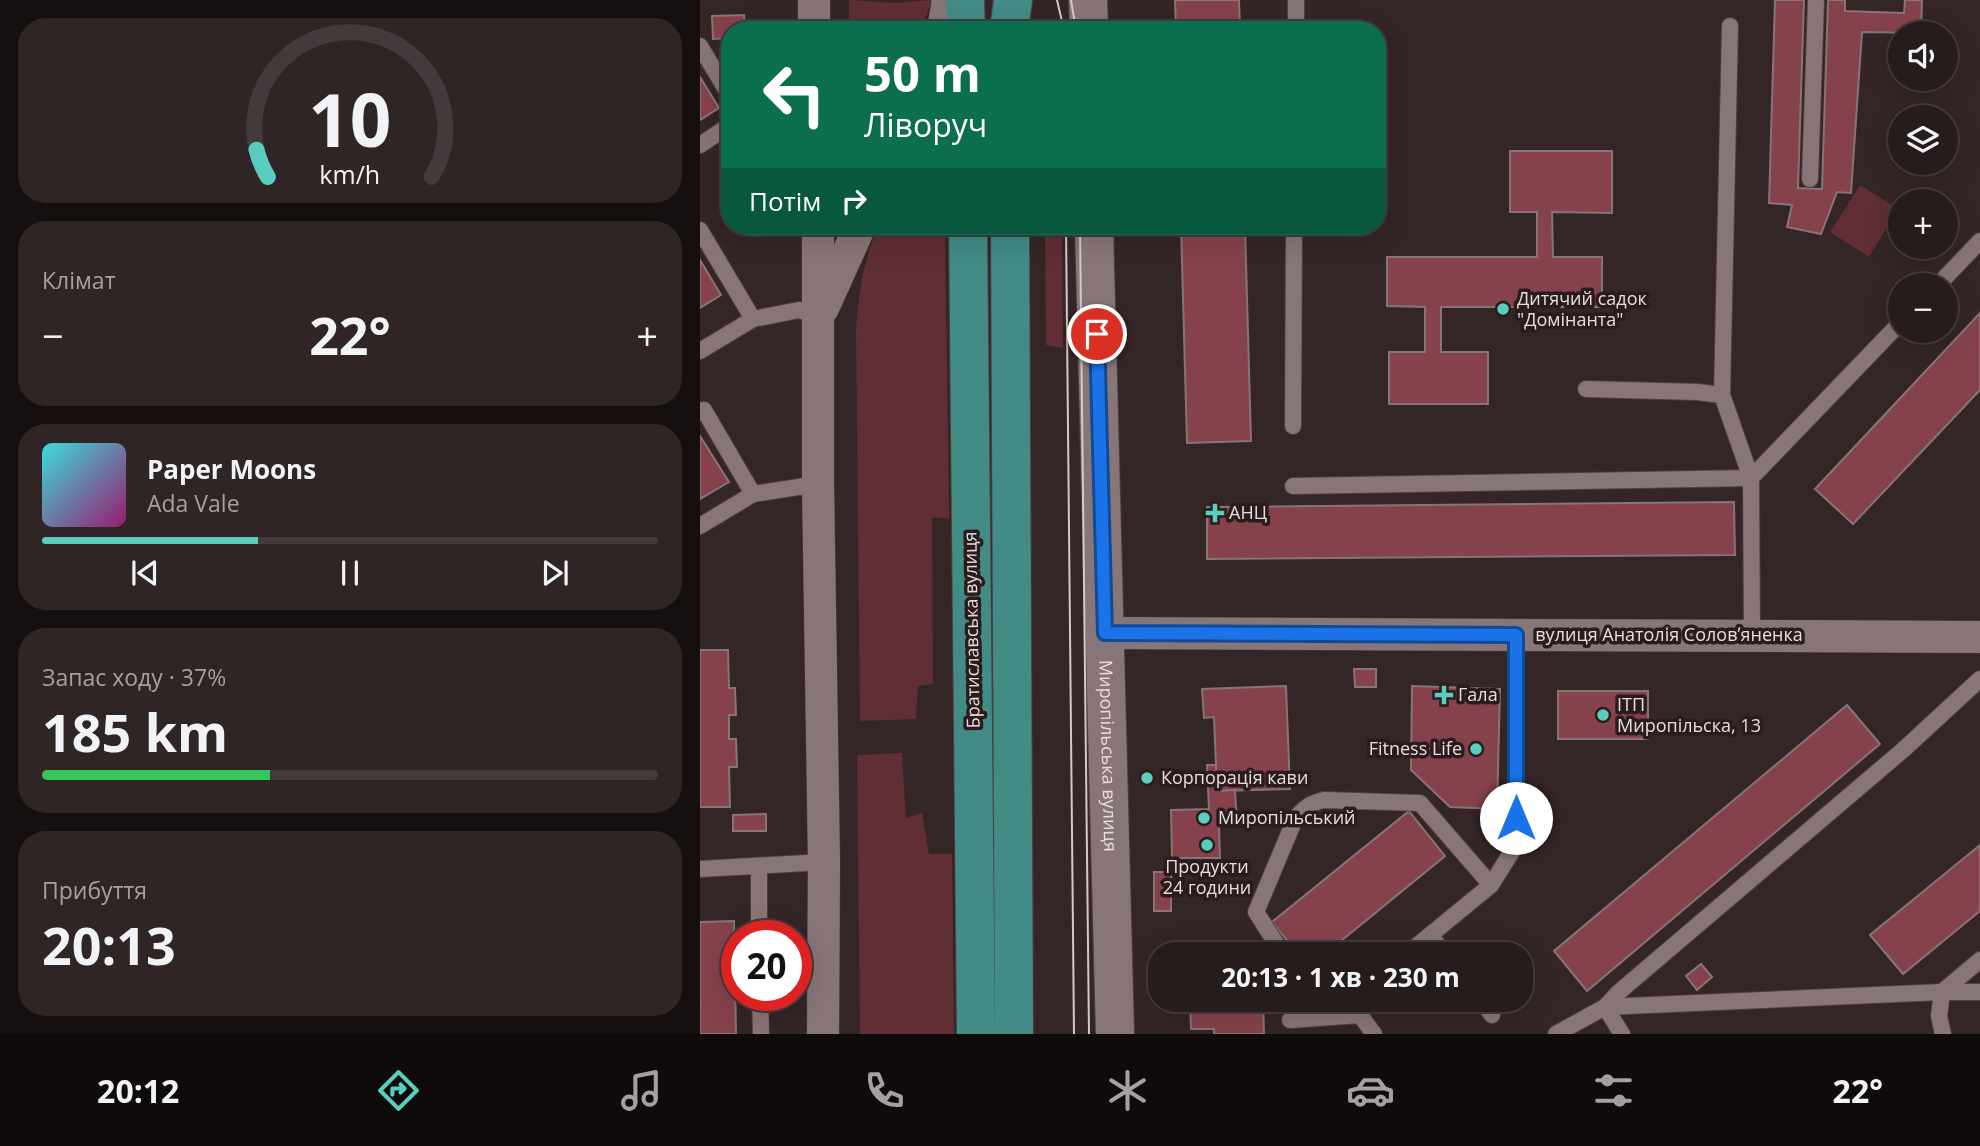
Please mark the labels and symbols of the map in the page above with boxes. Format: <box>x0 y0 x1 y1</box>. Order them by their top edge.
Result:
place label: Дитячий садок "Домінанта" <box>1517 286 1647 331</box>
marker: Дитячий садок "Домінанта" <box>1495 301 1511 317</box>
pin <box>1067 304 1127 364</box>
place label: АНЦ <box>1229 500 1267 524</box>
marker: АНЦ <box>1207 505 1223 521</box>
street label: Братиславська вулиця <box>957 531 985 729</box>
street label: вулиця Анатолія Соловʼяненка <box>1535 622 1803 646</box>
street label: Миропільська вулиця <box>1094 660 1123 852</box>
place label: Гала <box>1458 682 1498 706</box>
marker: Гала <box>1436 687 1452 703</box>
place label: ІТП Миропільска, 13 <box>1617 692 1761 737</box>
marker: ІТП Миропільска, 13 <box>1595 707 1611 723</box>
place label: Fitness Life <box>1369 736 1462 760</box>
marker: Fitness Life <box>1468 741 1484 757</box>
place label: Корпорація кави <box>1161 765 1308 789</box>
marker: Корпорація кави <box>1139 770 1155 786</box>
position arrow <box>1479 781 1553 855</box>
place label: Миропільський <box>1218 805 1356 829</box>
marker: Миропільський <box>1196 810 1212 826</box>
marker: Продукти 24 години <box>1199 837 1215 853</box>
place label: Продукти 24 години <box>1163 854 1251 899</box>
speed limit sign: 20 <box>721 920 812 1011</box>

